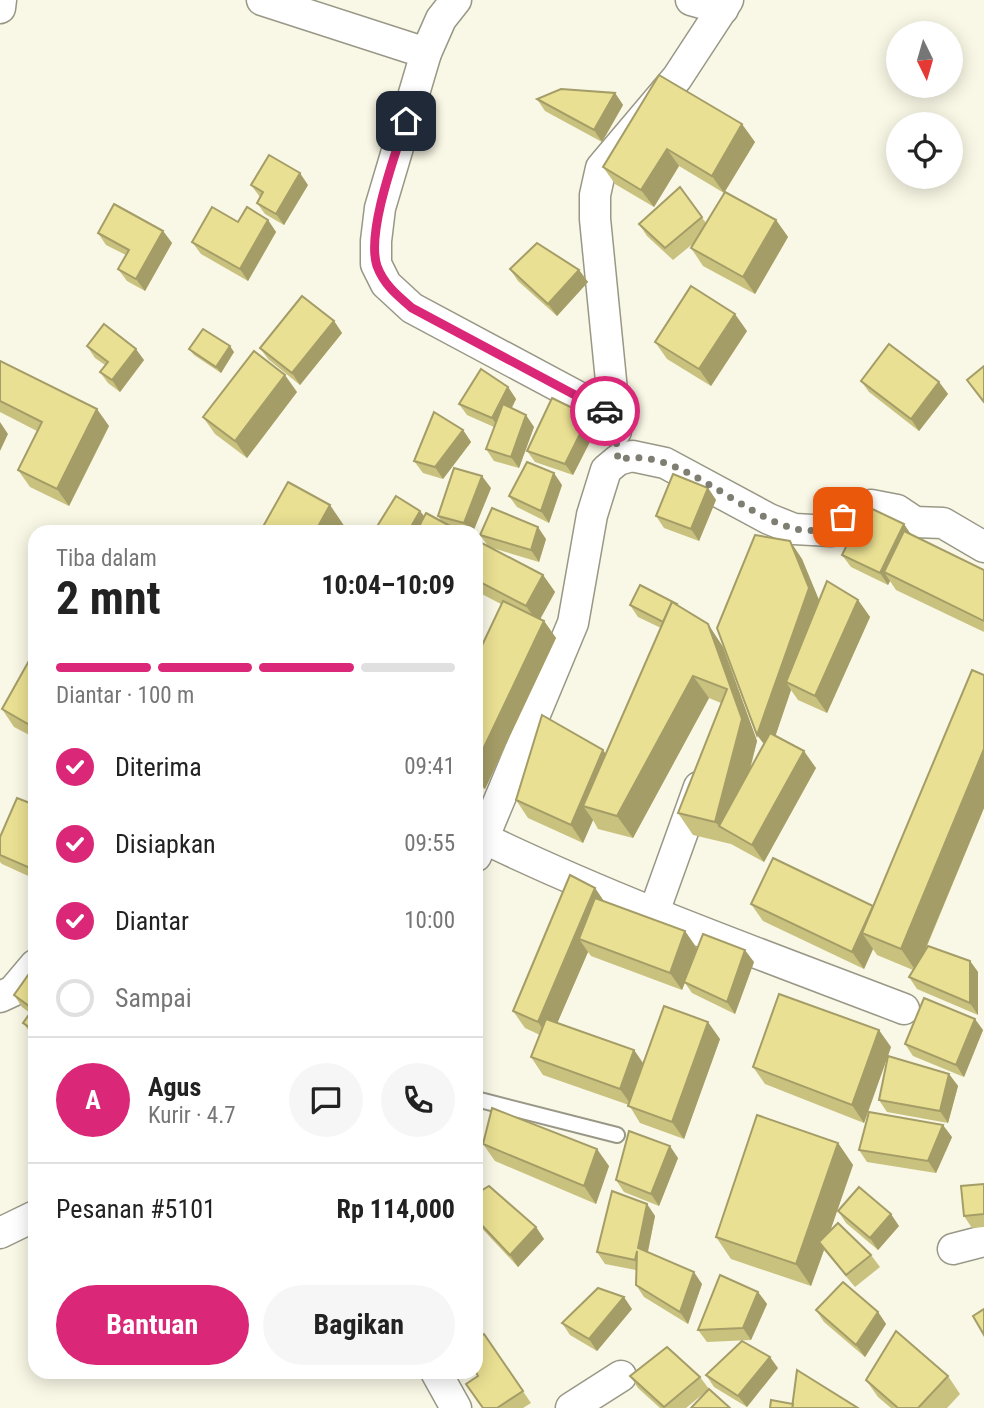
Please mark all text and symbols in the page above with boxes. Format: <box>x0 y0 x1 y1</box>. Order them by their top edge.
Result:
north arrow <box>886 21 962 98</box>
map controls <box>886 21 963 189</box>
pin <box>376 91 436 151</box>
icon: home <box>387 102 425 140</box>
button: locate <box>886 112 963 189</box>
courier <box>570 376 640 446</box>
icon: car <box>586 392 624 430</box>
pin <box>813 487 873 547</box>
icon: bag <box>824 498 862 536</box>
text: Tiba dalam <box>56 545 157 572</box>
text: 10:04–10:09 <box>321 570 455 600</box>
text: 2 mnt <box>56 571 161 625</box>
text: Diantar · 100 m <box>56 682 194 709</box>
icon: check <box>56 748 94 786</box>
text: Diterima <box>115 752 202 782</box>
text: 09:41 <box>404 753 455 780</box>
icon: check <box>56 825 94 863</box>
text: Disiapkan <box>115 829 216 859</box>
text: 09:55 <box>404 830 455 857</box>
icon: check <box>56 902 94 940</box>
text: Diantar <box>115 906 189 936</box>
text: 10:00 <box>404 907 455 934</box>
text: Sampai <box>115 983 192 1013</box>
button: chat <box>289 1063 363 1137</box>
button: phone <box>381 1063 455 1137</box>
text: Agus <box>148 1072 201 1102</box>
text: A <box>85 1085 101 1115</box>
text: Kurir · 4.7 <box>148 1102 236 1129</box>
text: Pesanan #5101 <box>56 1194 216 1224</box>
text: Rp 114,000 <box>337 1194 455 1224</box>
button: Bantuan <box>56 1285 249 1365</box>
button: Bagikan <box>263 1285 455 1365</box>

